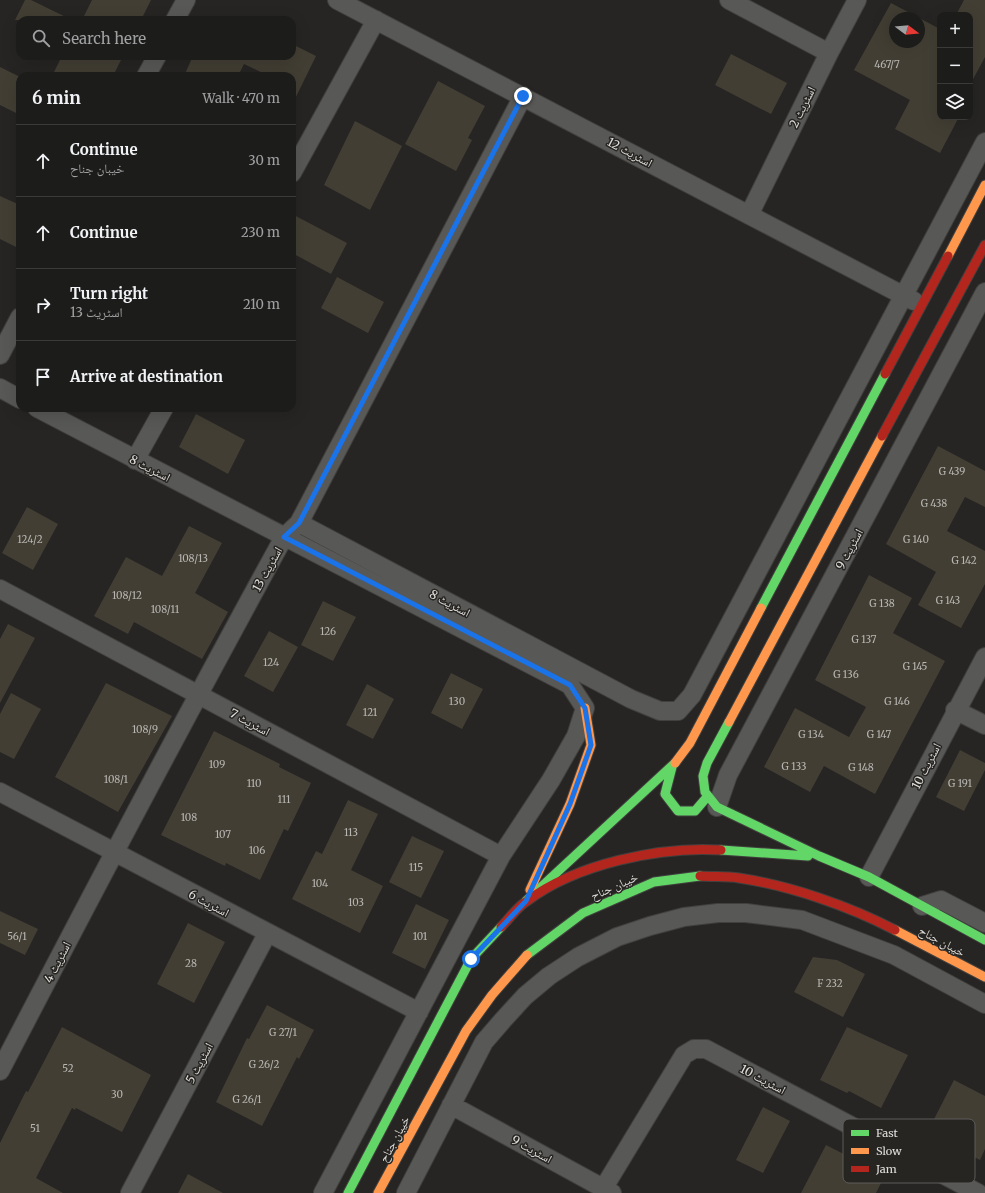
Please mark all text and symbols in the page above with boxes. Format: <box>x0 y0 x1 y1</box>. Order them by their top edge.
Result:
north arrow <box>889 12 925 48</box>
map controls <box>937 12 973 120</box>
button: + <box>937 12 973 48</box>
search box <box>16 16 296 60</box>
icon: search <box>30 27 52 49</box>
text: Search here <box>62 29 146 48</box>
button: − <box>937 48 973 84</box>
house number: 467/7 <box>874 58 900 71</box>
street label: اسٹریٹ 2 <box>786 84 819 130</box>
button: layers <box>937 84 973 120</box>
text: 6 min <box>32 87 81 109</box>
route end <box>514 87 532 105</box>
text: Walk · 470 m <box>202 90 280 107</box>
street label: اسٹریٹ 12 <box>605 134 655 170</box>
text: Continue <box>70 140 138 159</box>
icon: ahead <box>32 150 54 172</box>
text: 30 m <box>248 152 280 169</box>
text: خیبان جناح <box>70 160 124 177</box>
icon: ahead <box>32 222 54 244</box>
text: Continue <box>70 223 138 242</box>
text: 230 m <box>241 224 280 241</box>
text: Turn right <box>70 284 148 303</box>
icon: right <box>32 294 54 316</box>
text: 210 m <box>243 296 280 313</box>
text: اسٹریٹ 13 <box>70 304 123 321</box>
icon: arrive <box>32 366 54 388</box>
text: Arrive at destination <box>70 367 223 386</box>
street label: اسٹریٹ 8 <box>127 451 173 485</box>
house number: G 439 <box>939 465 965 478</box>
house number: G 438 <box>921 497 947 510</box>
street label: اسٹریٹ 9 <box>832 526 866 572</box>
house number: 124/2 <box>17 533 43 546</box>
house number: G 140 <box>903 533 929 546</box>
street label: اسٹریٹ 13 <box>249 544 286 594</box>
house number: 108/13 <box>178 552 208 565</box>
house number: G 142 <box>951 554 977 567</box>
street label: اسٹریٹ 8 <box>427 586 473 620</box>
house number: 108/12 <box>112 589 142 602</box>
house number: G 143 <box>936 594 961 607</box>
house number: G 138 <box>869 597 895 610</box>
house number: 108/11 <box>151 603 180 616</box>
house number: 126 <box>320 625 336 638</box>
house number: G 137 <box>852 633 877 646</box>
house number: 124 <box>263 656 279 669</box>
house number: G 145 <box>903 660 928 673</box>
house number: G 136 <box>833 668 859 681</box>
house number: 130 <box>449 695 465 708</box>
house number: G 146 <box>884 695 910 708</box>
street label: اسٹریٹ 7 <box>227 705 273 739</box>
house number: 121 <box>363 706 378 719</box>
house number: 108/9 <box>132 723 158 736</box>
house number: G 134 <box>798 728 824 741</box>
house number: G 147 <box>867 728 892 741</box>
street label: اسٹریٹ 10 <box>908 740 944 791</box>
house number: 109 <box>209 758 225 771</box>
house number: G 133 <box>782 760 807 773</box>
house number: G 148 <box>848 761 874 774</box>
house number: 108/1 <box>104 773 129 786</box>
house number: 110 <box>247 777 261 790</box>
house number: G 191 <box>948 777 972 790</box>
house number: 111 <box>278 793 291 806</box>
house number: 108 <box>181 811 197 824</box>
house number: 113 <box>344 826 358 839</box>
house number: 107 <box>215 828 231 841</box>
house number: 106 <box>249 844 265 857</box>
house number: 115 <box>409 861 423 874</box>
street label: خیبان جناح <box>588 869 640 903</box>
house number: 104 <box>312 877 328 890</box>
street label: اسٹریٹ 6 <box>186 886 232 920</box>
house number: 103 <box>348 896 364 909</box>
street label: خیبان جناح <box>916 923 968 960</box>
house number: 56/1 <box>7 930 27 943</box>
house number: 101 <box>413 930 428 943</box>
street label: اسٹریٹ 4 <box>40 939 74 985</box>
route start <box>462 950 480 968</box>
house number: 28 <box>185 957 197 970</box>
house number: F 232 <box>817 977 843 990</box>
house number: G 27/1 <box>269 1026 297 1039</box>
street label: اسٹریٹ 5 <box>182 1040 216 1086</box>
house number: G 26/2 <box>249 1058 279 1071</box>
street label: اسٹریٹ 10 <box>738 1061 788 1097</box>
house number: 52 <box>62 1062 74 1075</box>
house number: 30 <box>111 1088 123 1101</box>
house number: G 26/1 <box>232 1093 262 1106</box>
street label: خیبان جناح <box>376 1113 413 1165</box>
legend <box>843 1119 975 1183</box>
house number: 51 <box>30 1122 40 1135</box>
text: Fast <box>876 1126 899 1140</box>
street label: اسٹریٹ 9 <box>509 1132 555 1166</box>
text: Slow <box>876 1144 902 1158</box>
text: Jam <box>875 1162 897 1176</box>

